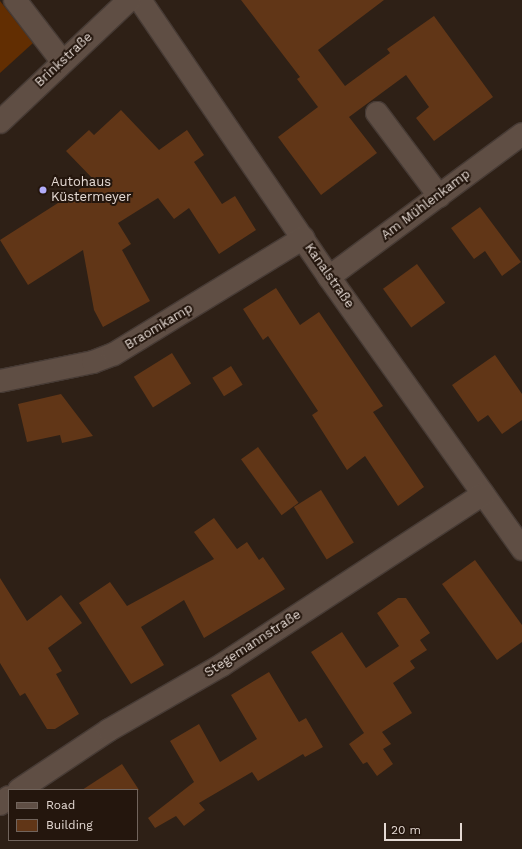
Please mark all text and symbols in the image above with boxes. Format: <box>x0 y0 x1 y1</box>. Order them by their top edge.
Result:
street label: Brinkstraße <box>32 29 96 91</box>
street label: Am Mühlenkamp <box>379 167 473 243</box>
place label: Autohaus Küstermeyer <box>51 175 131 206</box>
marker: Autohaus Küstermeyer <box>38 185 48 195</box>
street label: Kanalstraße <box>301 241 357 311</box>
street label: Braomkamp <box>122 301 196 353</box>
street label: Stegemannstraße <box>202 607 304 681</box>
legend <box>8 789 138 841</box>
text: Road <box>46 798 75 812</box>
scale bar <box>386 815 464 841</box>
text: Building <box>46 818 93 832</box>
text: 20 m <box>391 823 421 837</box>

